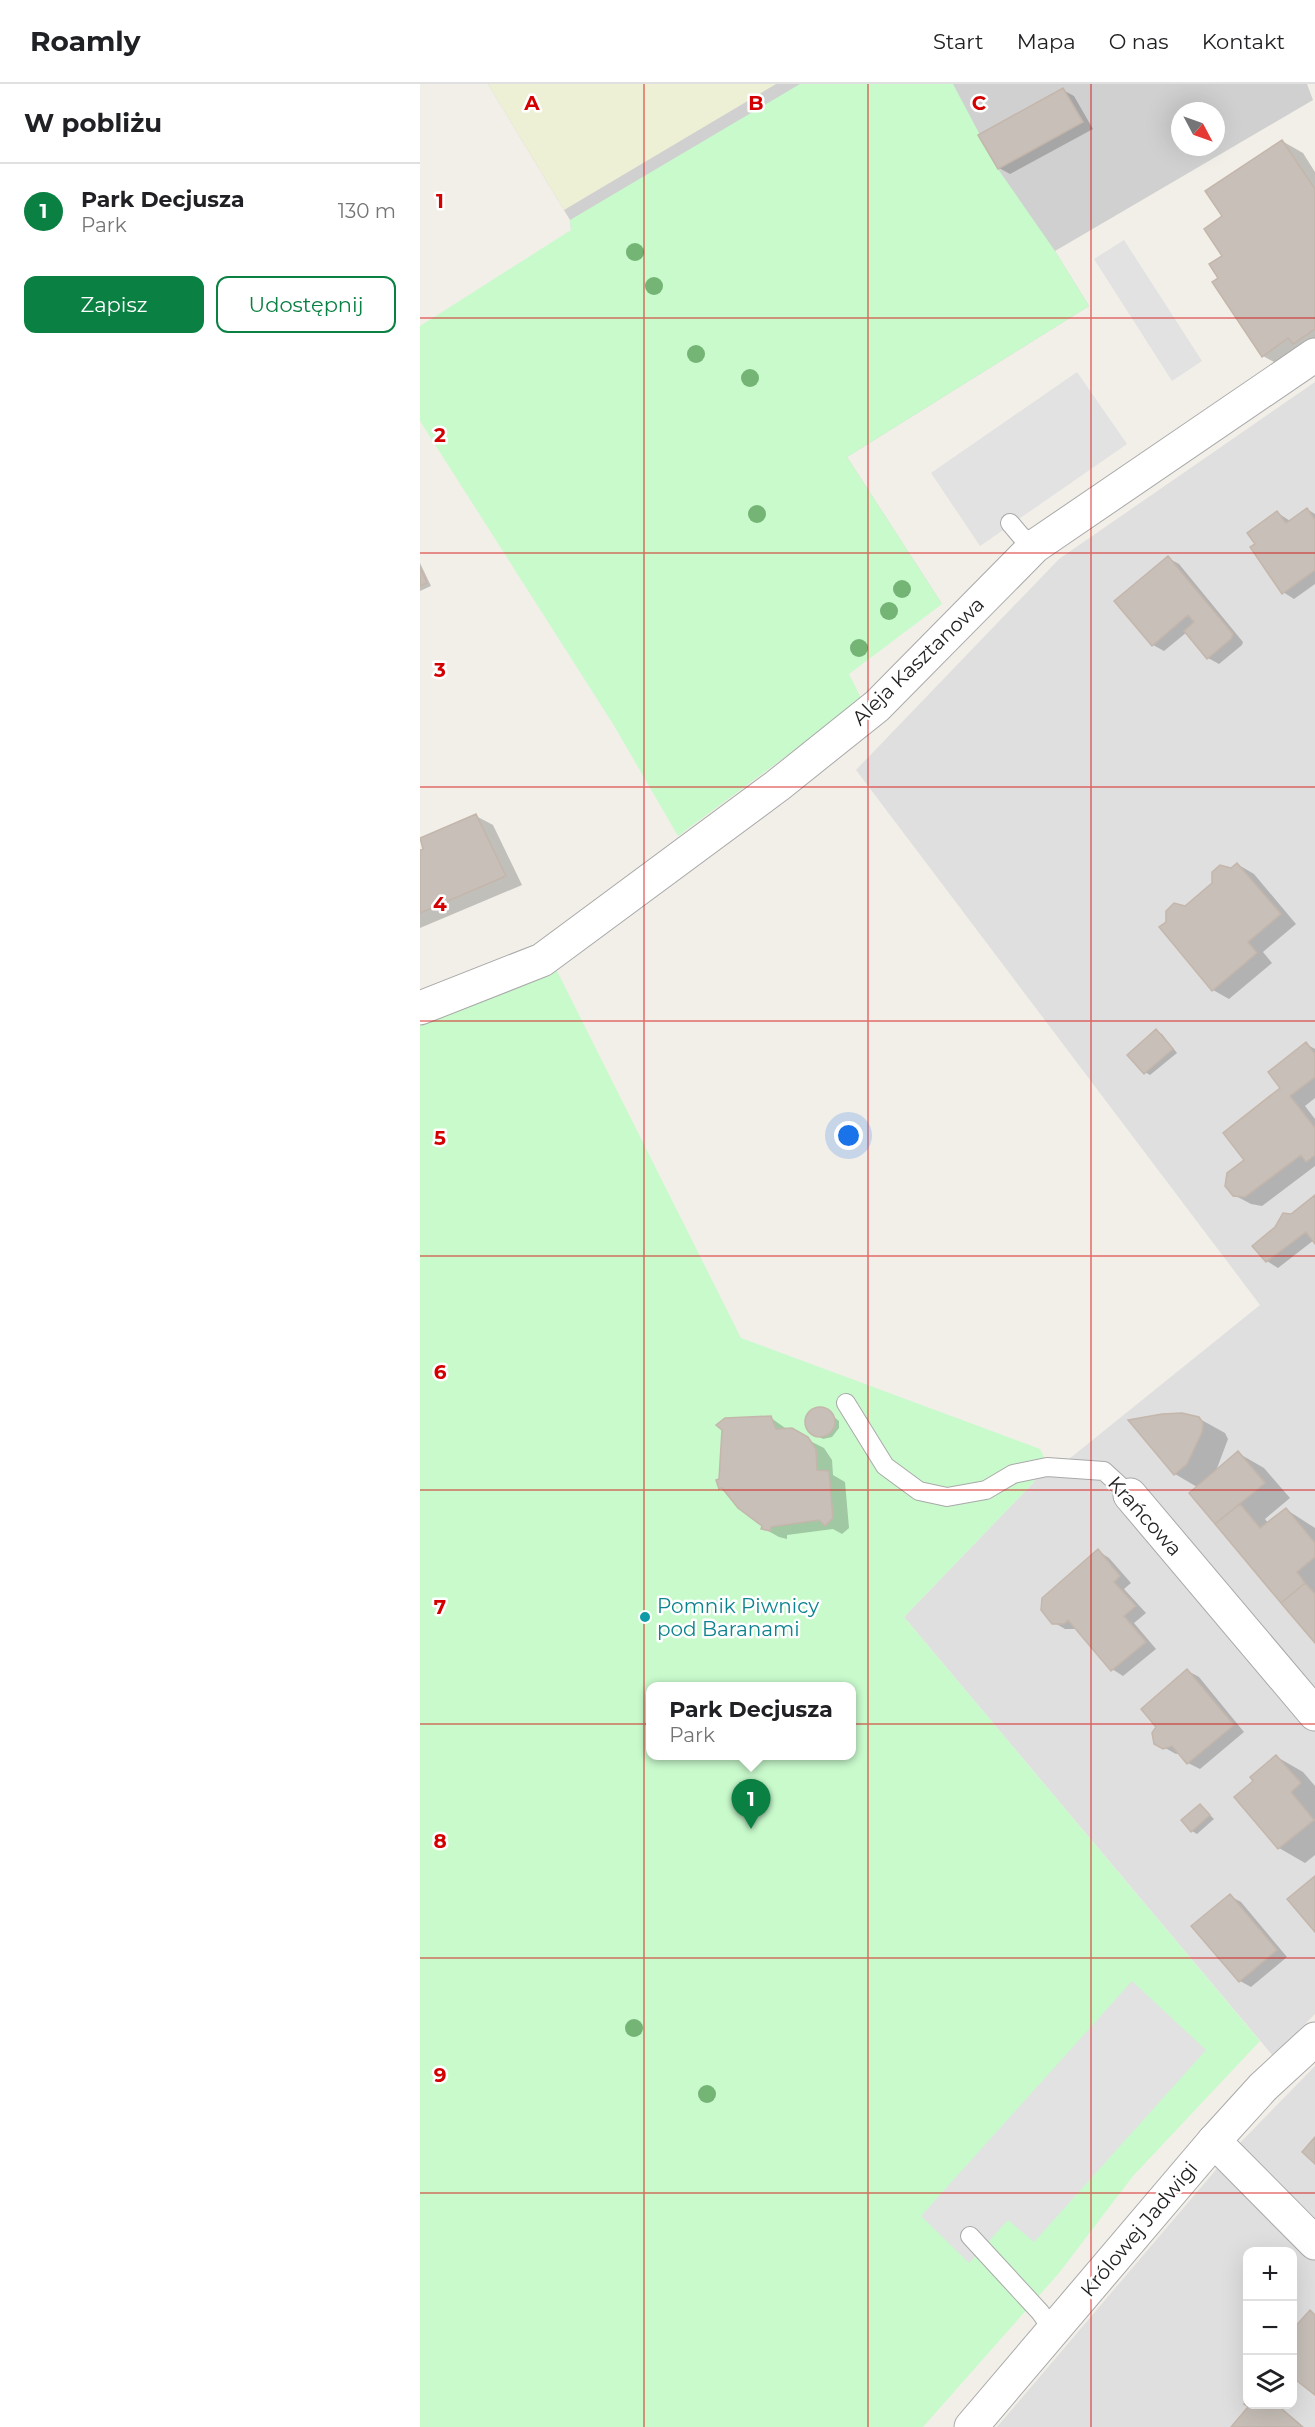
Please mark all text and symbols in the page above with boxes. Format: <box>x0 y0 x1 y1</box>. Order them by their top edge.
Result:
text: Roamly <box>30 24 140 58</box>
text: Start <box>933 29 984 54</box>
text: Mapa <box>1017 29 1076 54</box>
text: O nas <box>1109 29 1169 54</box>
text: Kontakt <box>1202 29 1285 54</box>
text: A <box>523 91 540 115</box>
text: B <box>748 91 764 115</box>
text: C <box>972 91 987 115</box>
north arrow <box>1171 102 1225 156</box>
text: W pobliżu <box>24 107 162 139</box>
text: Park Decjusza <box>81 186 245 213</box>
text: 1 <box>436 189 444 213</box>
text: 1 <box>40 199 47 223</box>
text: 130 m <box>338 199 396 223</box>
text: Park <box>81 213 127 237</box>
button: Zapisz <box>24 276 204 333</box>
button: Udostępnij <box>216 276 396 333</box>
text: 2 <box>434 423 446 447</box>
street label: Aleja Kasztanowa <box>847 592 989 730</box>
text: 3 <box>433 658 446 682</box>
text: 4 <box>433 892 447 916</box>
your location <box>834 1121 863 1150</box>
text: 5 <box>434 1126 446 1150</box>
text: 6 <box>434 1360 447 1384</box>
street label: Krańcowa <box>1103 1471 1187 1561</box>
place label: Pomnik Piwnicy pod Baranami <box>657 1594 819 1641</box>
text: 7 <box>434 1595 446 1619</box>
marker: Pomnik Piwnicy pod Baranami <box>638 1610 652 1624</box>
popup <box>646 1682 856 1760</box>
text: Park Decjusza <box>669 1696 833 1723</box>
text: Park <box>669 1723 715 1747</box>
pin: 1 <box>732 1780 770 1829</box>
text: 8 <box>433 1829 447 1853</box>
text: 9 <box>434 2063 446 2087</box>
street label: Królowej Jadwigi <box>1075 2156 1203 2302</box>
map controls <box>1243 2247 1297 2409</box>
button: + <box>1243 2247 1297 2301</box>
button: − <box>1243 2301 1297 2355</box>
button: layers <box>1243 2355 1297 2409</box>

